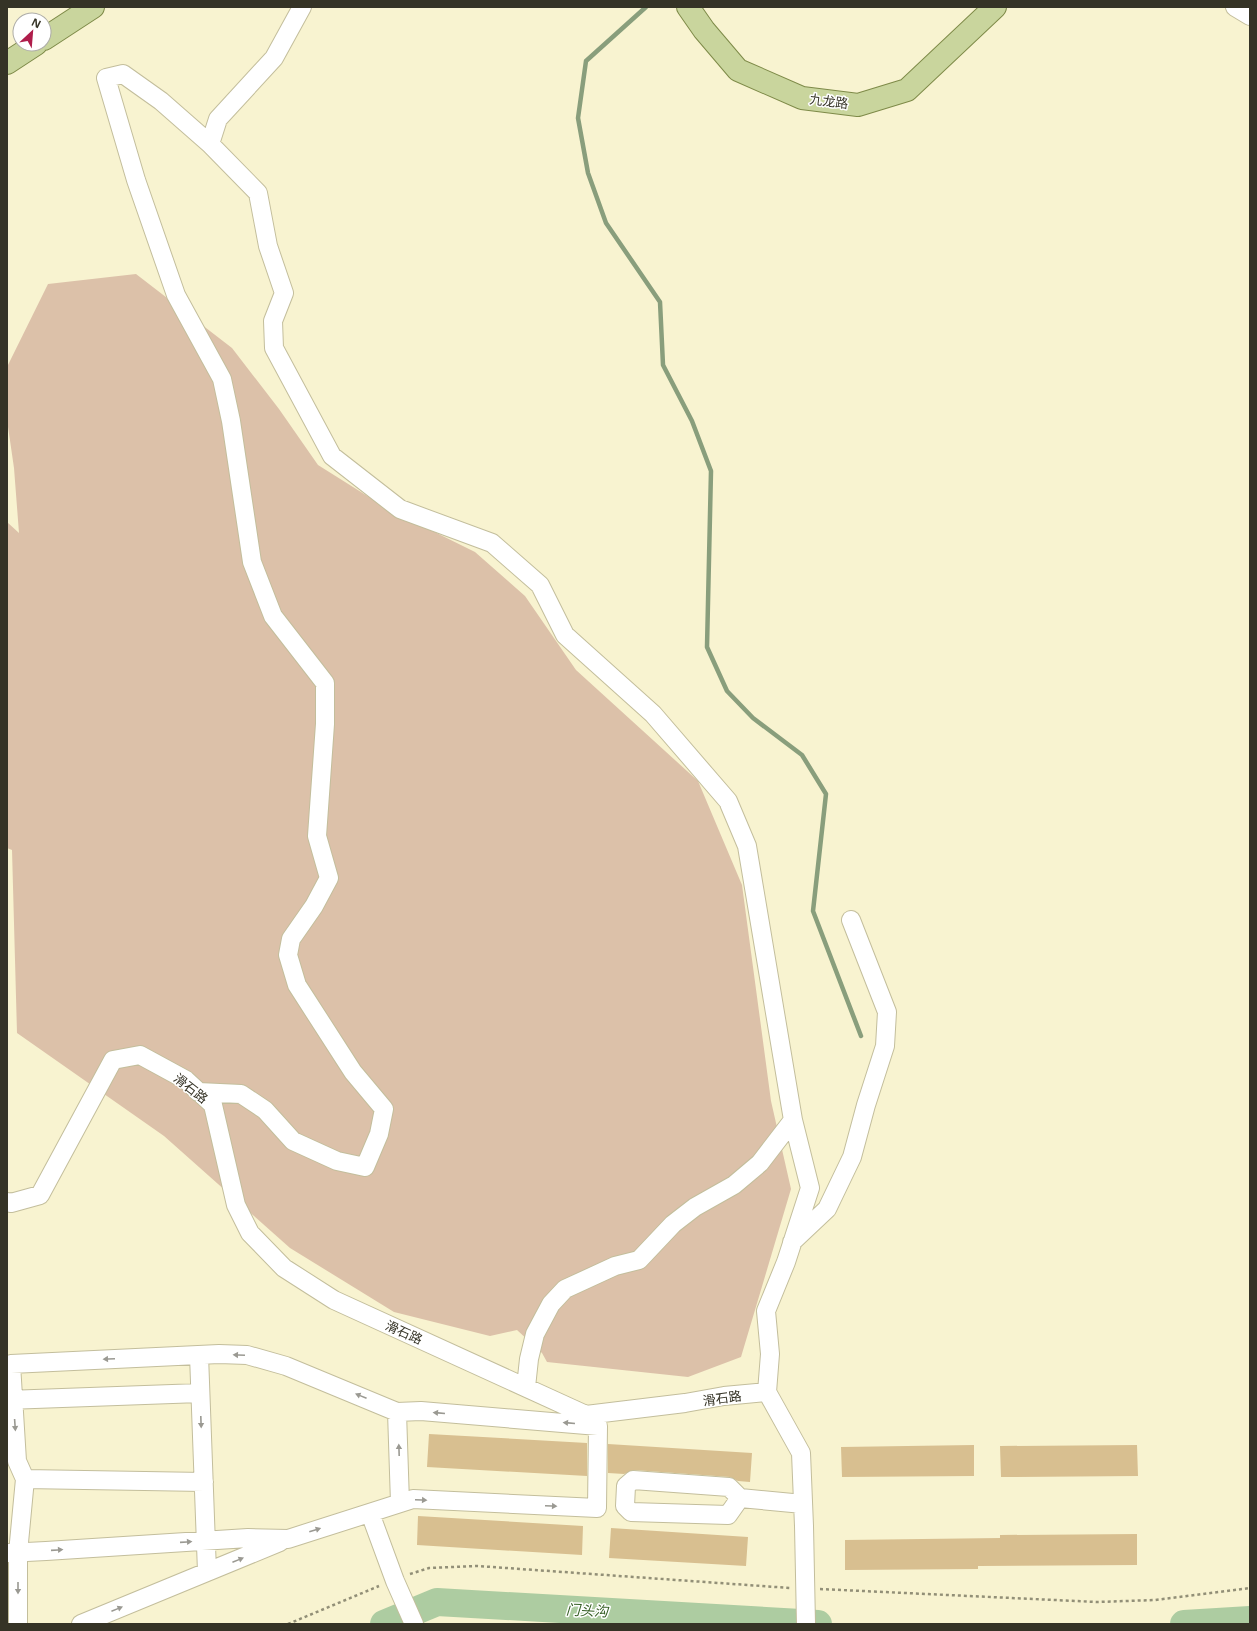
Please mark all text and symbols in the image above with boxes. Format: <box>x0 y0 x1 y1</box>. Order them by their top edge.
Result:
north arrow <box>12 12 52 52</box>
text: N <box>29 14 44 31</box>
street label: 九龙路 <box>809 90 849 112</box>
street label: 滑石路 <box>170 1069 212 1107</box>
street label: 滑石路 <box>383 1316 425 1348</box>
one-way arrow <box>233 1351 245 1358</box>
one-way arrow <box>103 1356 115 1363</box>
street label: 滑石路 <box>701 1386 743 1410</box>
one-way arrow <box>355 1392 367 1398</box>
one-way arrow <box>433 1409 445 1416</box>
one-way arrow <box>198 1416 205 1428</box>
one-way arrow <box>11 1419 18 1431</box>
one-way arrow <box>563 1420 575 1427</box>
one-way arrow <box>395 1444 402 1456</box>
one-way arrow <box>415 1496 427 1503</box>
one-way arrow <box>545 1503 558 1509</box>
one-way arrow <box>309 1527 321 1533</box>
one-way arrow <box>180 1539 192 1546</box>
one-way arrow <box>51 1547 63 1554</box>
one-way arrow <box>232 1556 244 1562</box>
one-way arrow <box>15 1582 21 1595</box>
water label: 门头沟 <box>566 1599 610 1621</box>
one-way arrow <box>112 1606 124 1612</box>

